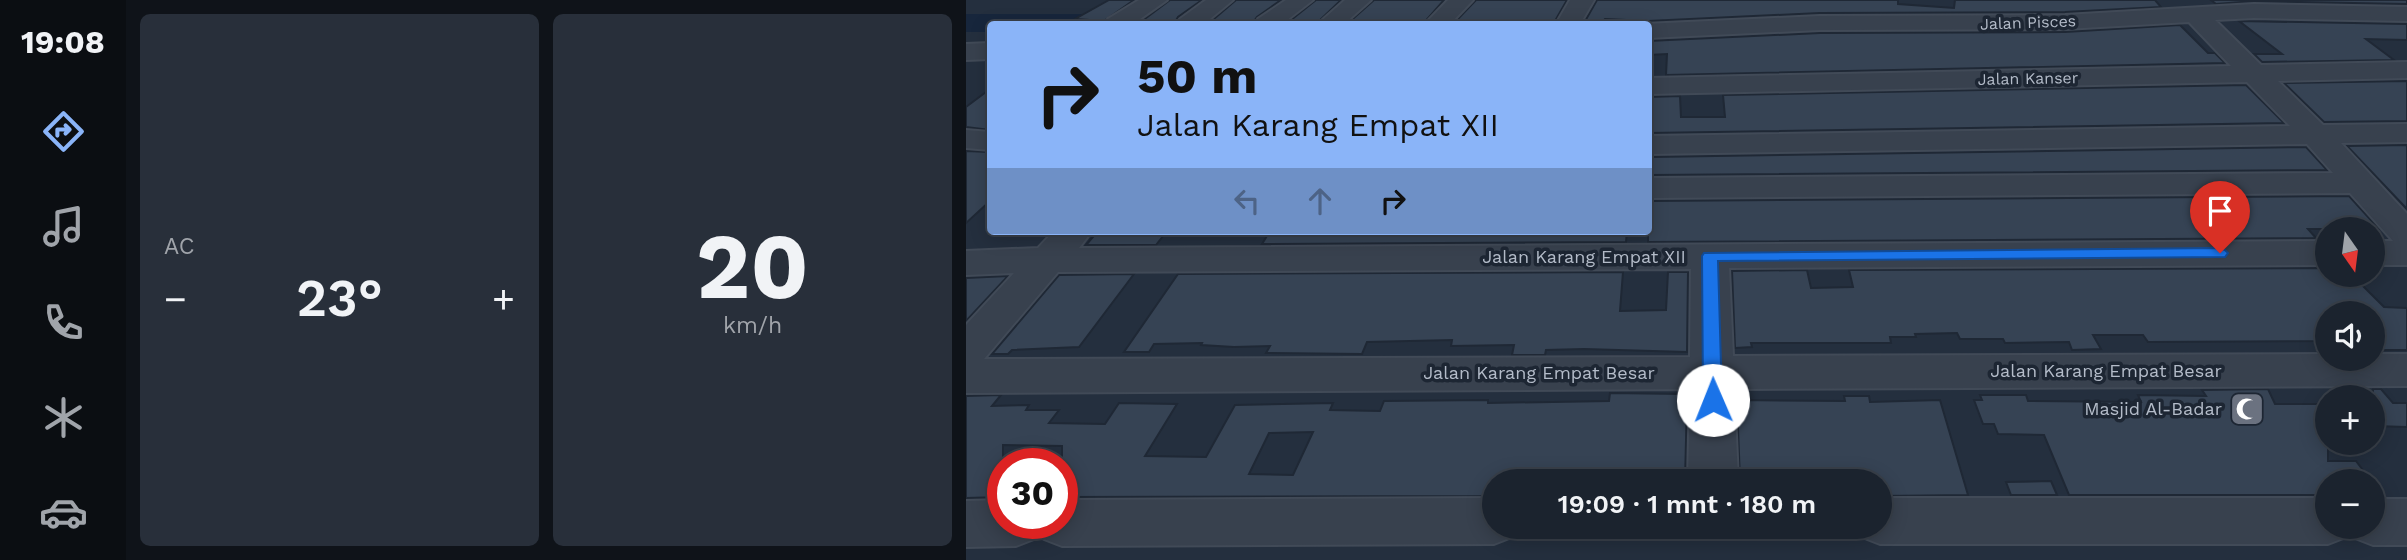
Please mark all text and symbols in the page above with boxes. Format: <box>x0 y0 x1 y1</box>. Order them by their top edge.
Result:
street label: Jalan Pisces <box>1980 11 2076 34</box>
text: 19:08 <box>21 23 105 61</box>
text: 50 m <box>1137 47 1257 105</box>
icon: right <box>1022 49 1113 140</box>
street label: Jalan Kanser <box>1978 68 2079 89</box>
text: Jalan Karang Empat XII <box>1137 106 1499 144</box>
icon: directions <box>39 107 88 156</box>
pin <box>2190 181 2250 253</box>
icon: left <box>1228 182 1266 220</box>
icon: ahead <box>1301 182 1339 220</box>
icon: right <box>1374 182 1412 220</box>
icon: arrive <box>2201 192 2239 230</box>
icon: music <box>39 202 88 251</box>
text: 20 <box>696 213 809 320</box>
north arrow <box>2315 217 2385 287</box>
map controls <box>2315 217 2385 539</box>
text: AC <box>164 233 194 260</box>
street label: Jalan Karang Empat XII <box>1482 246 1686 267</box>
text: 23° <box>296 268 383 329</box>
text: − <box>164 277 187 321</box>
text: + <box>492 277 515 321</box>
icon: phone <box>39 298 88 347</box>
button: sound <box>2315 301 2385 371</box>
text: km/h <box>723 312 782 339</box>
street label: Jalan Karang Empat Besar <box>1990 360 2222 381</box>
street label: Jalan Karang Empat Besar <box>1423 362 1655 383</box>
position arrow <box>1676 363 1750 437</box>
button: + <box>2315 385 2385 455</box>
mosque icon: Masjid Al-Badar <box>2228 390 2266 428</box>
icon: climate <box>39 393 88 442</box>
place label: Masjid Al-Badar <box>2084 398 2222 419</box>
speed limit sign: 30 <box>987 448 1078 539</box>
button: − <box>2315 469 2385 539</box>
icon: car <box>39 488 88 537</box>
text: 19:09 · 1 mnt · 180 m <box>1558 489 1816 519</box>

